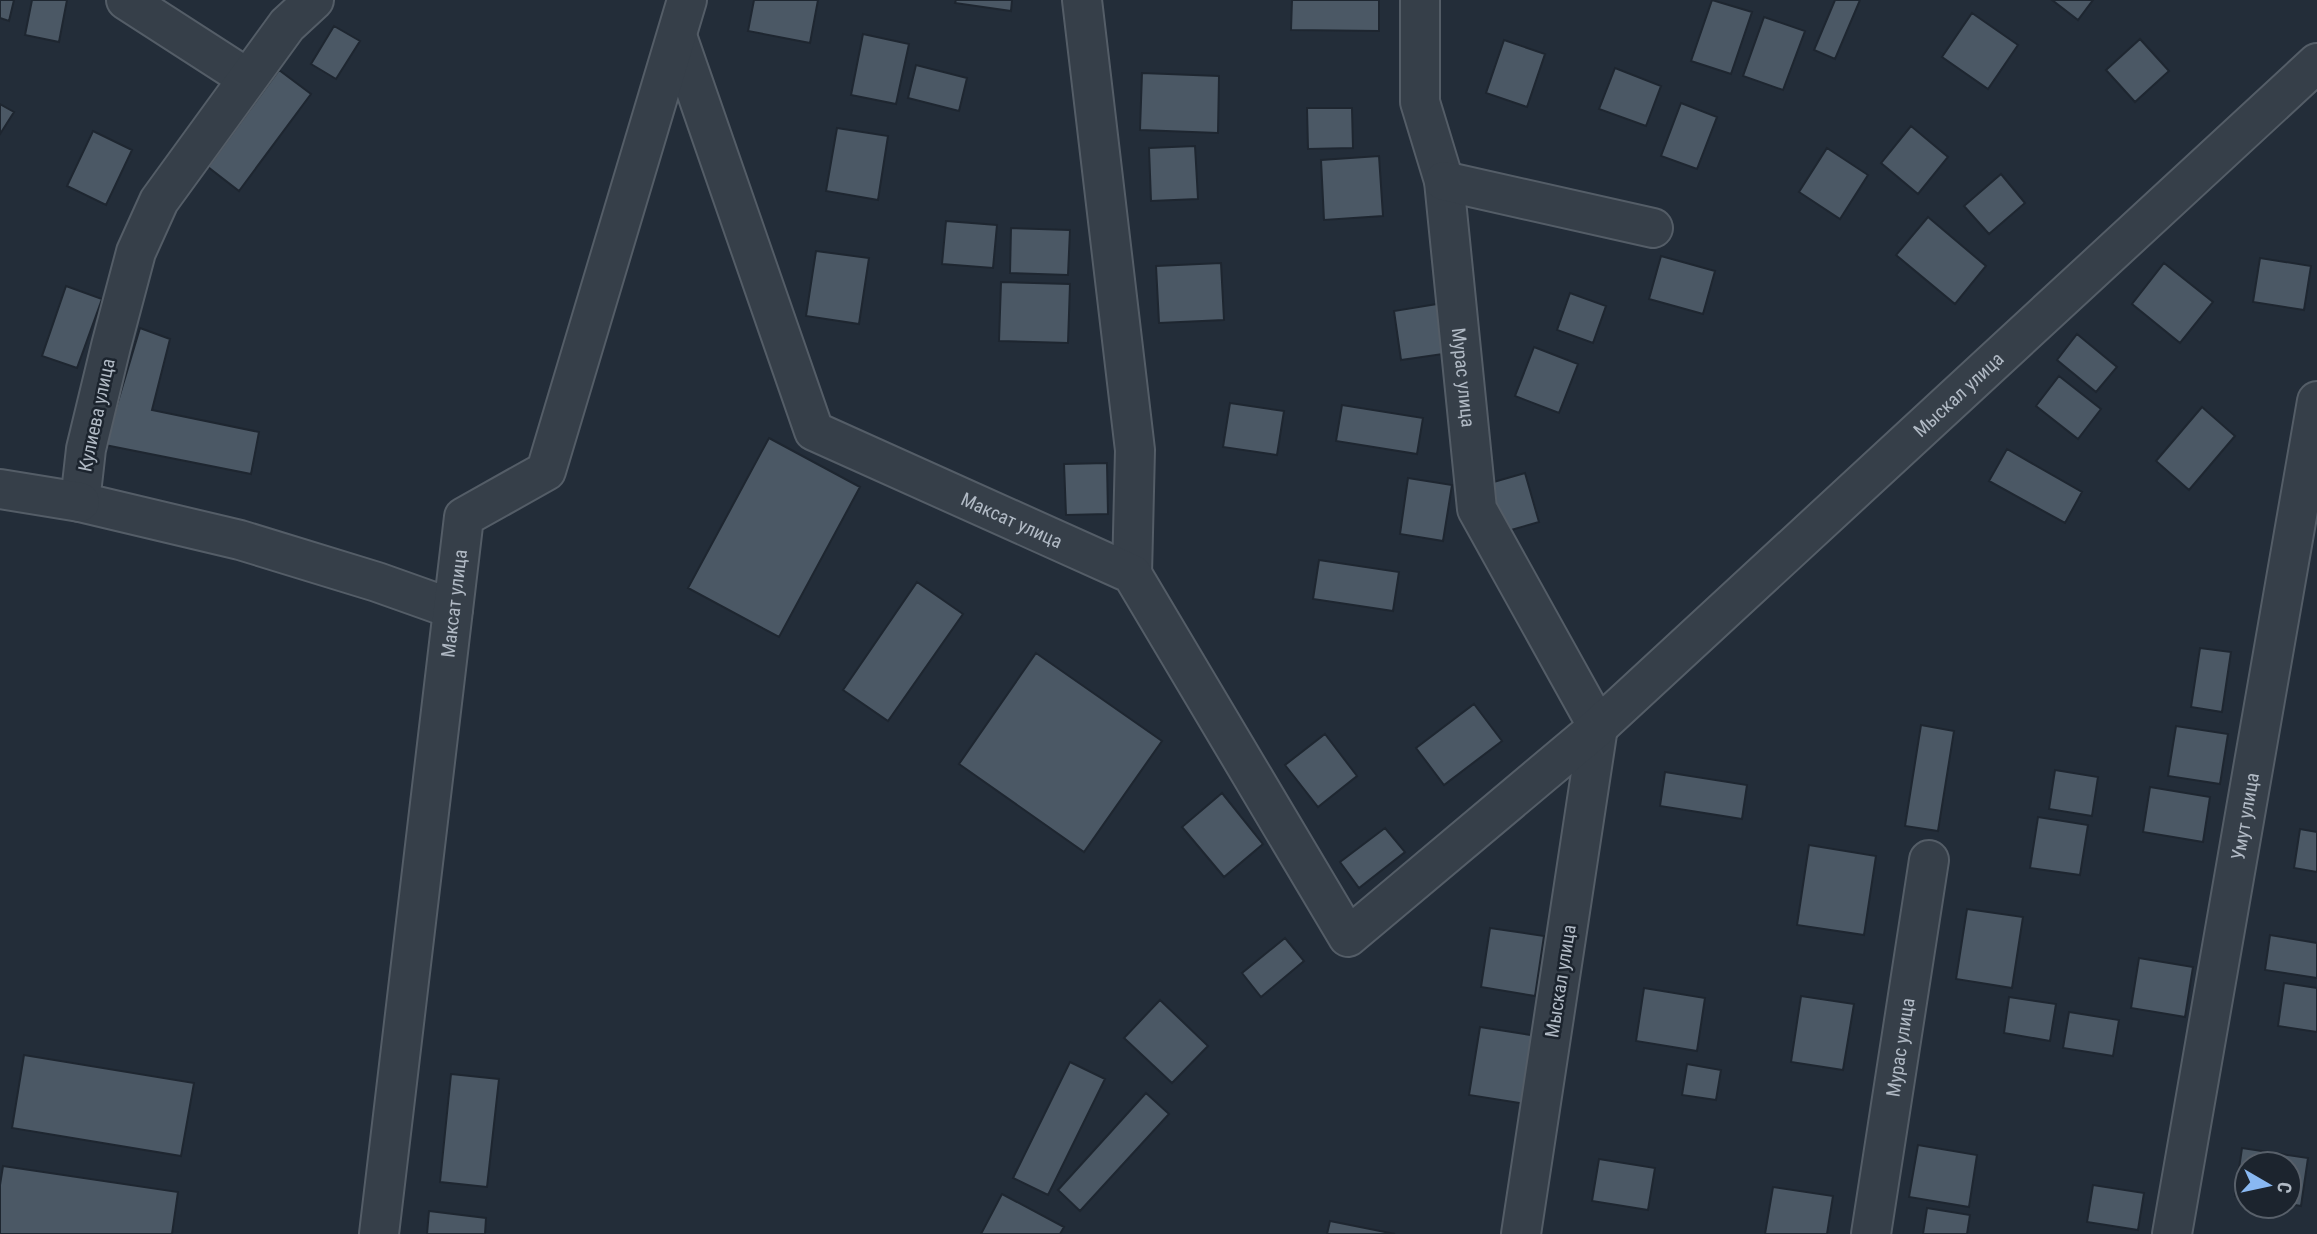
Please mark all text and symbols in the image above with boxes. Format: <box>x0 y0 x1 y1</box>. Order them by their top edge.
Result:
street label: Мурас улица <box>1447 327 1480 428</box>
street label: Мыскал улица <box>1909 347 2008 442</box>
street label: Кулиева улица <box>73 356 120 474</box>
street label: Максат улица <box>957 488 1066 553</box>
street label: Максат улица <box>436 548 472 659</box>
street label: Умут улица <box>2226 771 2264 862</box>
street label: Мыскал улица <box>1540 923 1581 1039</box>
street label: Мурас улица <box>1881 996 1919 1098</box>
north arrow <box>2233 1150 2303 1220</box>
text: С <box>2272 1180 2297 1195</box>

